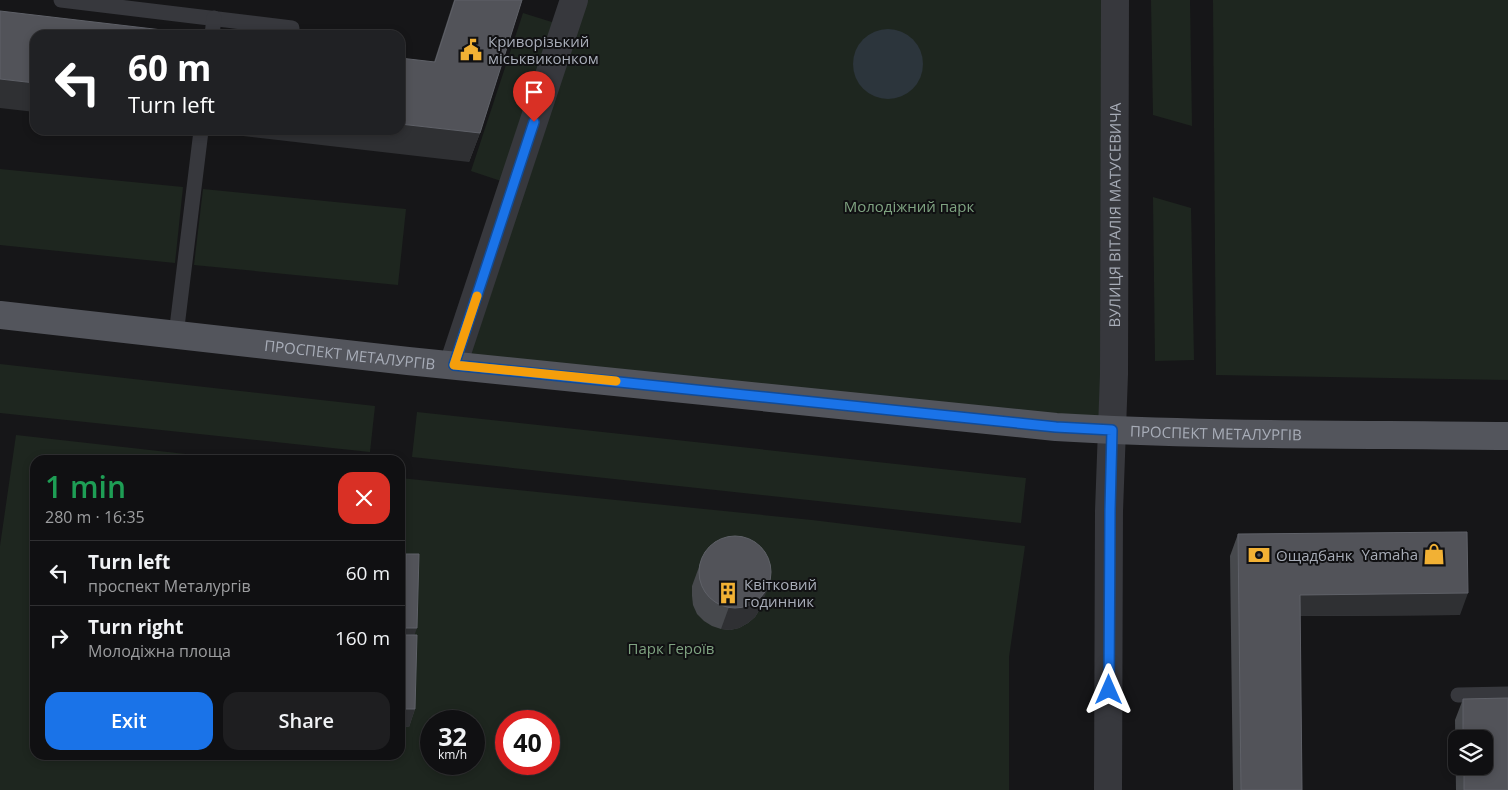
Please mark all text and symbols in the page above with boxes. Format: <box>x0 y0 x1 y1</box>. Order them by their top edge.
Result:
place label: Криворізький міськвиконком <box>488 31 599 68</box>
public building icon: Криворізький міськвиконком <box>458 37 484 63</box>
text: 60 m <box>128 44 211 91</box>
icon: left <box>45 50 110 115</box>
pin <box>513 71 555 122</box>
icon: arrive <box>520 78 548 106</box>
text: Turn left <box>128 89 215 119</box>
street label: ВУЛИЦЯ ВІТАЛІЯ МАТУСЕВИЧА <box>1104 102 1125 327</box>
park label: Молодіжний парк <box>844 196 975 216</box>
street label: ПРОСПЕКТ МЕТАЛУРГІВ <box>263 335 436 374</box>
street label: ПРОСПЕКТ МЕТАЛУРГІВ <box>1130 421 1302 444</box>
text: 1 min <box>45 466 126 507</box>
button: close <box>338 472 390 524</box>
text: 280 m · 16:35 <box>45 506 145 528</box>
shop icon: Yamaha <box>1421 541 1447 567</box>
bank icon: Ощадбанк <box>1246 542 1272 568</box>
place label: Yamaha <box>1362 544 1418 564</box>
place label: Ощадбанк <box>1276 545 1353 565</box>
text: Turn left <box>88 549 170 575</box>
icon: left <box>45 559 73 587</box>
text: 60 m <box>346 560 390 586</box>
place label: Квітковий годинник <box>744 574 817 611</box>
text: проспект Металургів <box>88 575 251 597</box>
building icon: Квітковий годинник <box>715 580 741 606</box>
text: Turn right <box>88 614 183 640</box>
icon: right <box>45 624 73 652</box>
text: 160 m <box>335 625 390 651</box>
park label: Парк Героїв <box>628 638 714 658</box>
text: Молодіжна площа <box>88 640 231 662</box>
position arrow <box>1082 663 1134 715</box>
button: Exit <box>45 692 213 750</box>
button: Share <box>223 692 390 750</box>
speed limit sign: 40 <box>495 710 560 775</box>
text: 32 <box>438 719 467 753</box>
map controls <box>1448 730 1493 775</box>
button: layers <box>1448 730 1493 775</box>
text: km/h <box>438 746 467 763</box>

